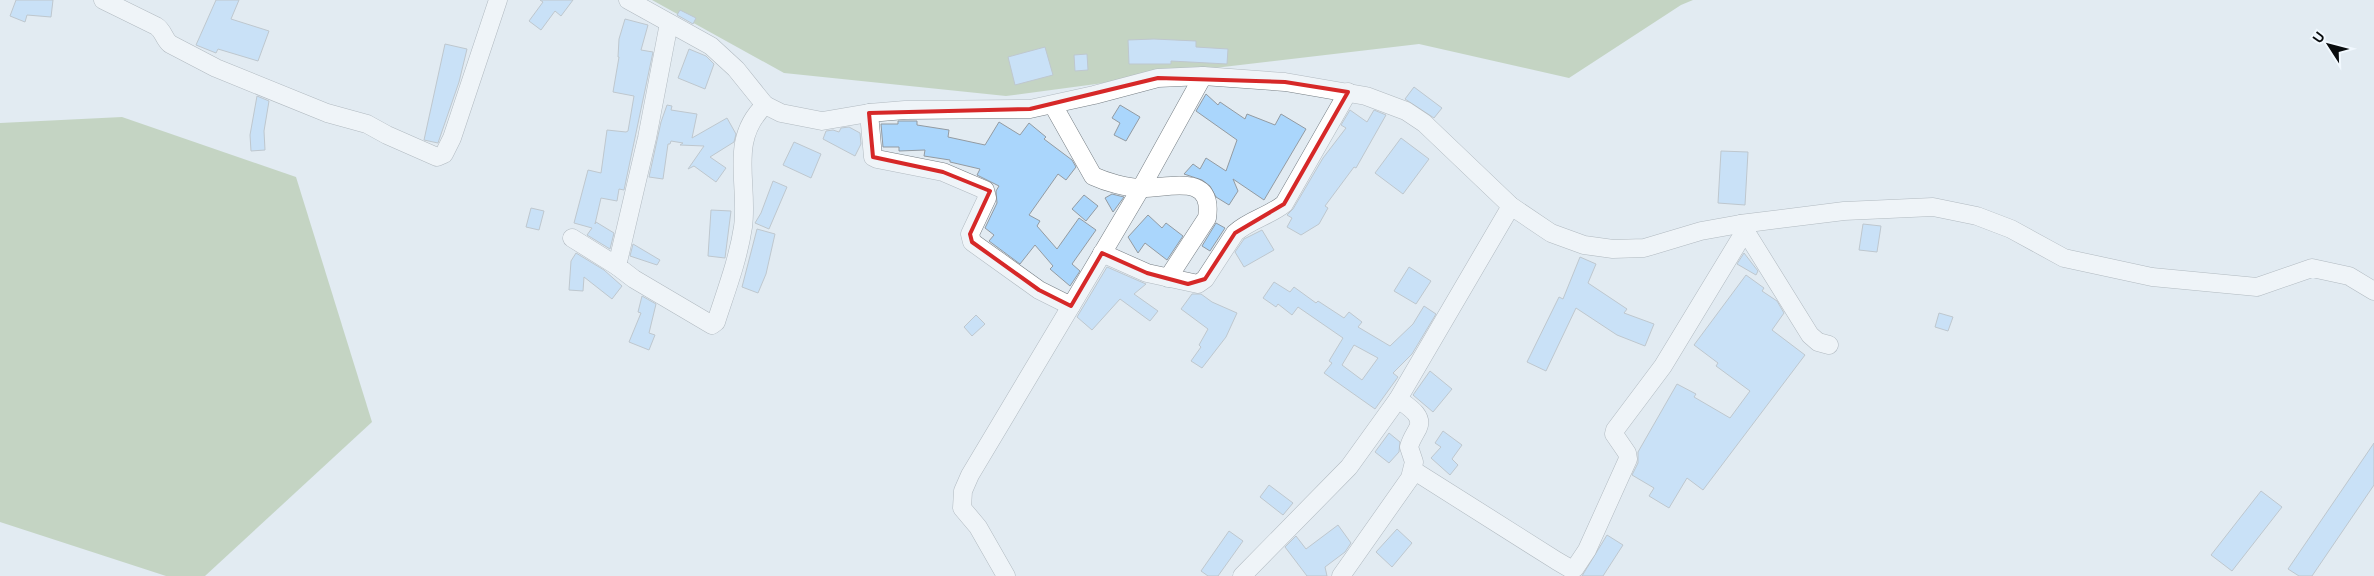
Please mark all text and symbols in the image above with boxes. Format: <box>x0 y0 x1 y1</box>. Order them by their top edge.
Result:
north arrow <box>2304 20 2354 70</box>
text: U <box>2309 29 2329 47</box>

